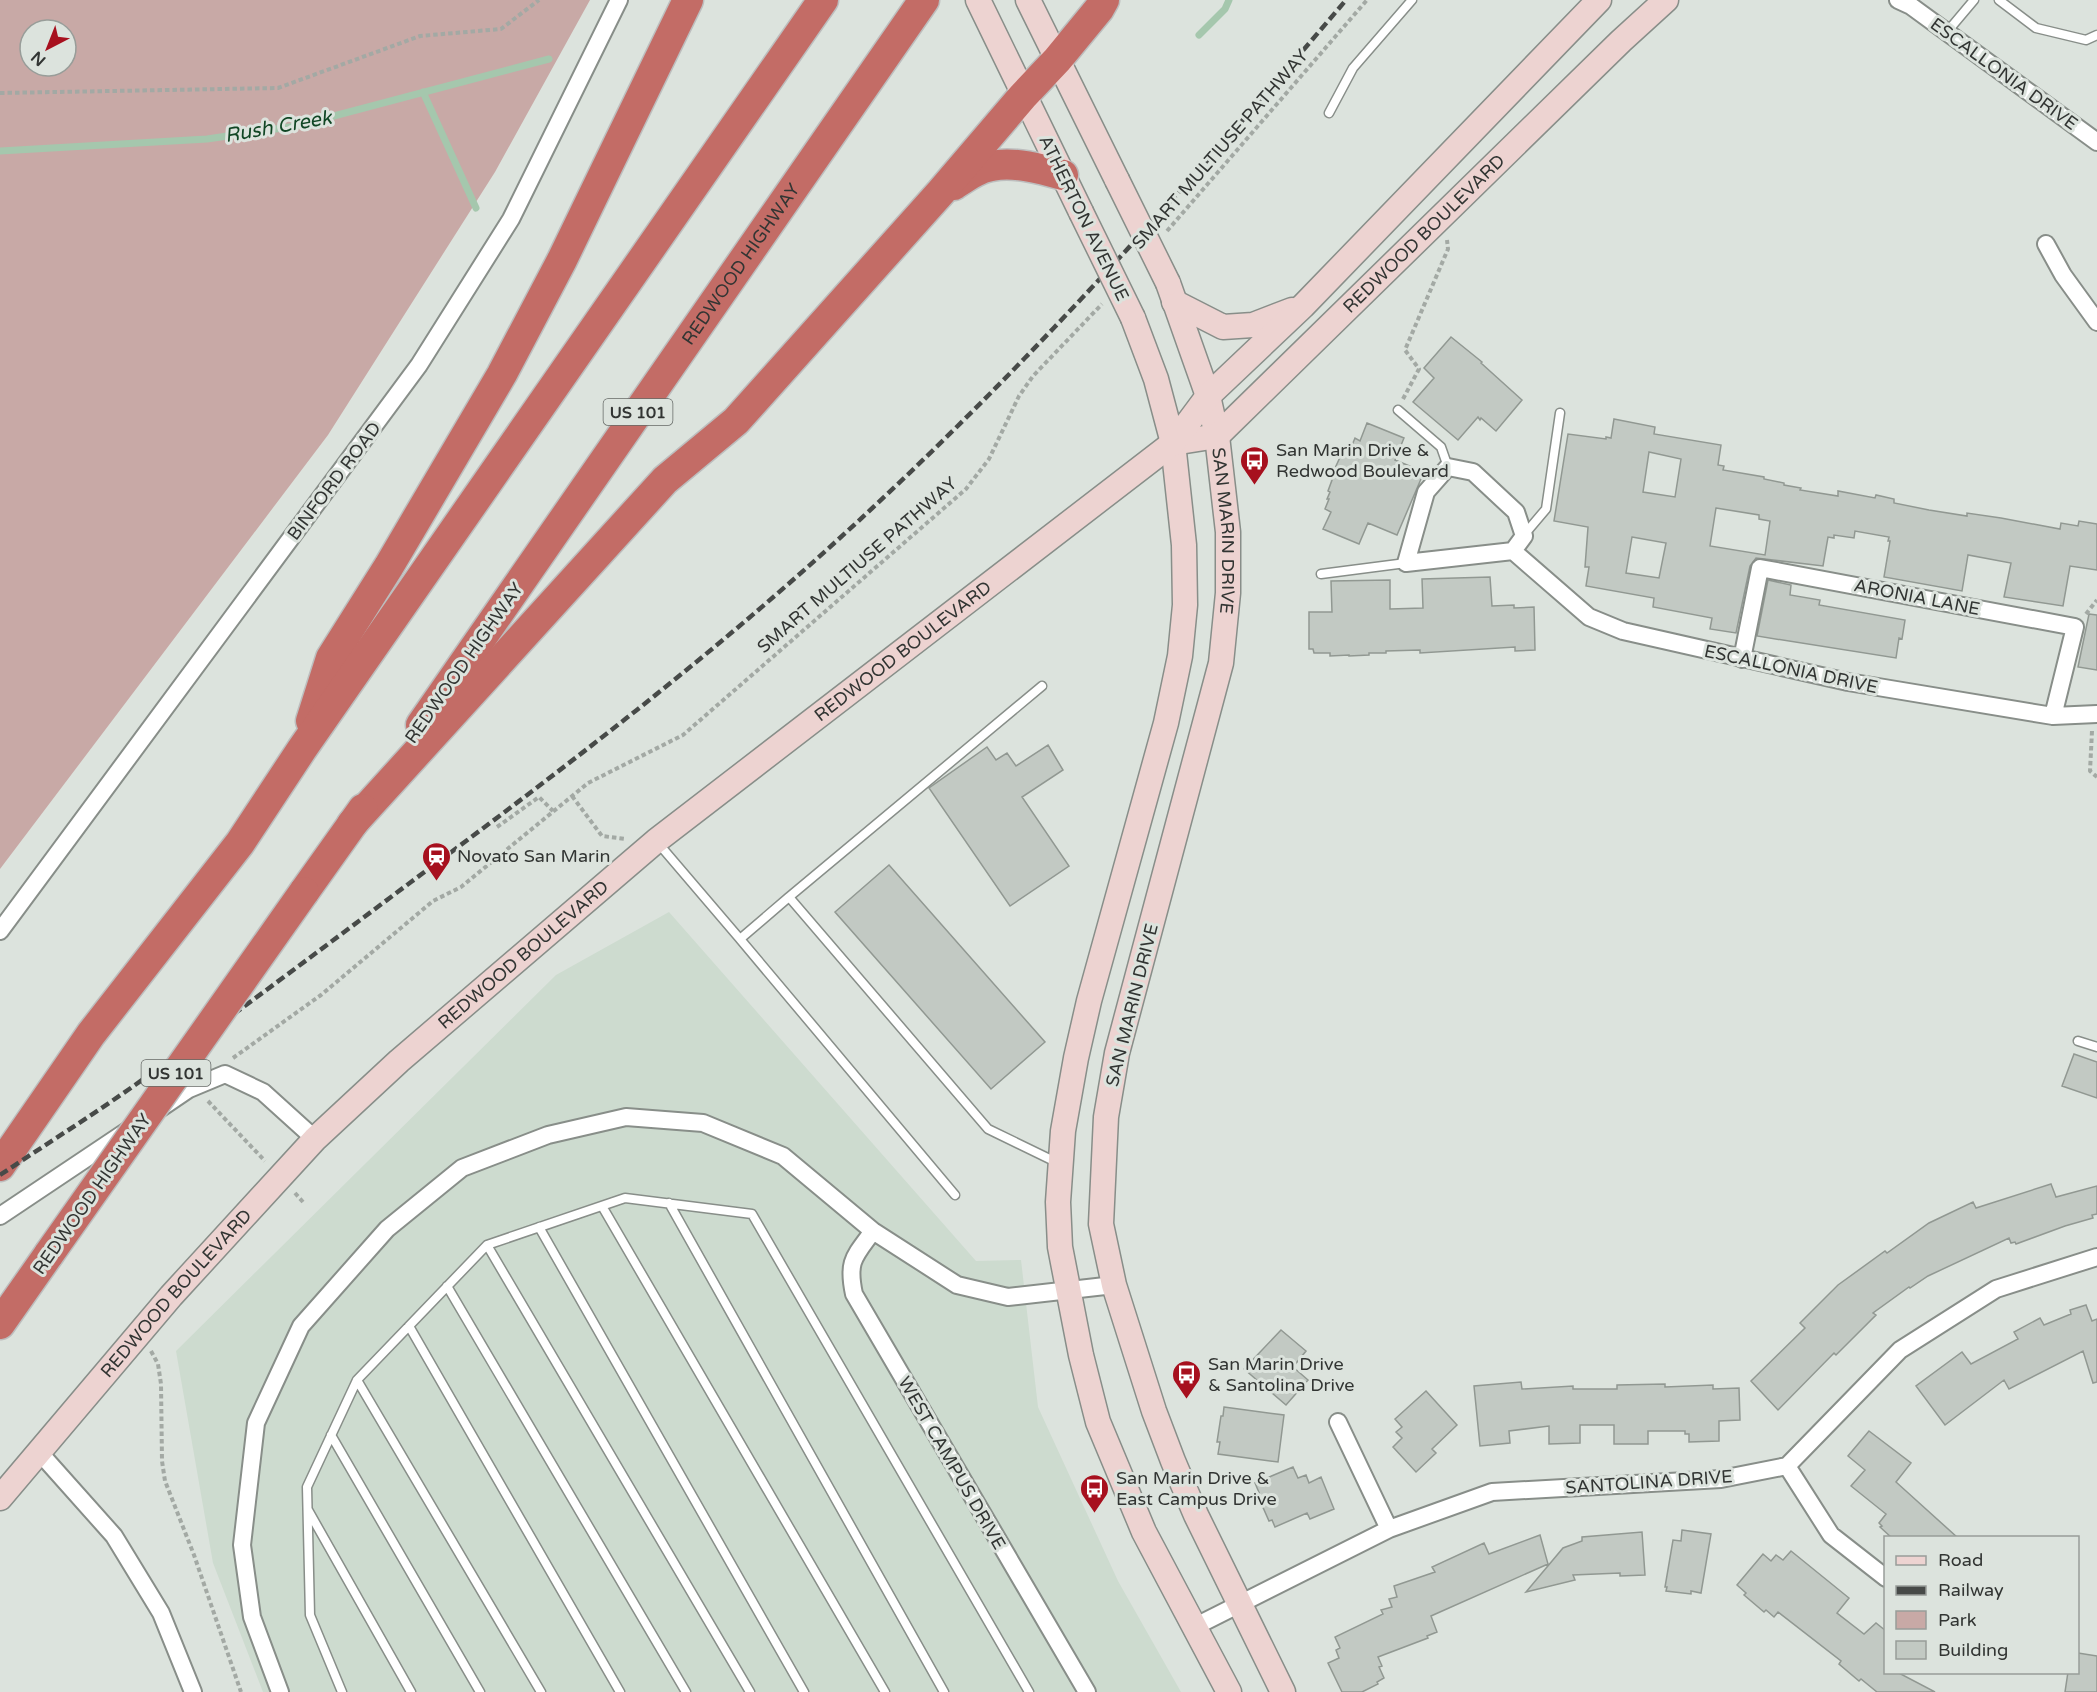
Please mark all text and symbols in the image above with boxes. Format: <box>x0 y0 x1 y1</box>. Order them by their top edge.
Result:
street label: ESCALLONIA DRIVE <box>1926 13 2082 135</box>
north arrow <box>18 18 78 78</box>
street label: SMART MULTIUSE PATHWAY <box>1127 44 1313 253</box>
text: N <box>27 47 50 70</box>
water label: Rush Creek <box>223 105 336 148</box>
street label: ATHERTON AVENUE <box>1034 132 1134 304</box>
street label: REDWOOD BOULEVARD <box>1338 150 1509 318</box>
street label: REDWOOD HIGHWAY <box>677 179 805 349</box>
road number: US 101 <box>604 399 672 425</box>
street label: BINFORD ROAD <box>282 418 386 544</box>
place label: San Marin Drive & Redwood Boulevard <box>1276 439 1449 482</box>
bus stop icon: San Marin Drive & Redwood Boulevard <box>1239 444 1271 486</box>
street label: SAN MARIN DRIVE <box>1207 446 1239 615</box>
street label: SMART MULTIUSE PATHWAY <box>753 472 962 658</box>
street label: ARONIA LANE <box>1852 574 1982 620</box>
street label: REDWOOD BOULEVARD <box>810 576 996 726</box>
street label: REDWOOD HIGHWAY <box>400 578 528 748</box>
street label: ESCALLONIA DRIVE <box>1702 640 1880 698</box>
station icon: Novato San Marin <box>420 840 452 882</box>
place label: Novato San Marin <box>457 845 610 867</box>
street label: REDWOOD BOULEVARD <box>434 875 613 1034</box>
street label: SAN MARIN DRIVE <box>1101 921 1163 1089</box>
road number: US 101 <box>142 1060 210 1086</box>
street label: REDWOOD HIGHWAY <box>28 1109 156 1279</box>
street label: REDWOOD BOULEVARD <box>96 1204 256 1382</box>
place label: San Marin Drive & Santolina Drive <box>1208 1353 1355 1396</box>
bus stop icon: San Marin Drive & Santolina Drive <box>1171 1358 1203 1400</box>
street label: WEST CAMPUS DRIVE <box>893 1373 1011 1553</box>
street label: SANTOLINA DRIVE <box>1565 1465 1733 1499</box>
place label: San Marin Drive & East Campus Drive <box>1116 1467 1277 1510</box>
bus stop icon: San Marin Drive & East Campus Drive <box>1079 1472 1111 1514</box>
legend <box>1884 1536 2079 1674</box>
text: Road <box>1938 1549 1983 1571</box>
text: Railway <box>1938 1579 2004 1601</box>
text: Park <box>1938 1609 1977 1631</box>
text: Building <box>1938 1639 2008 1661</box>

